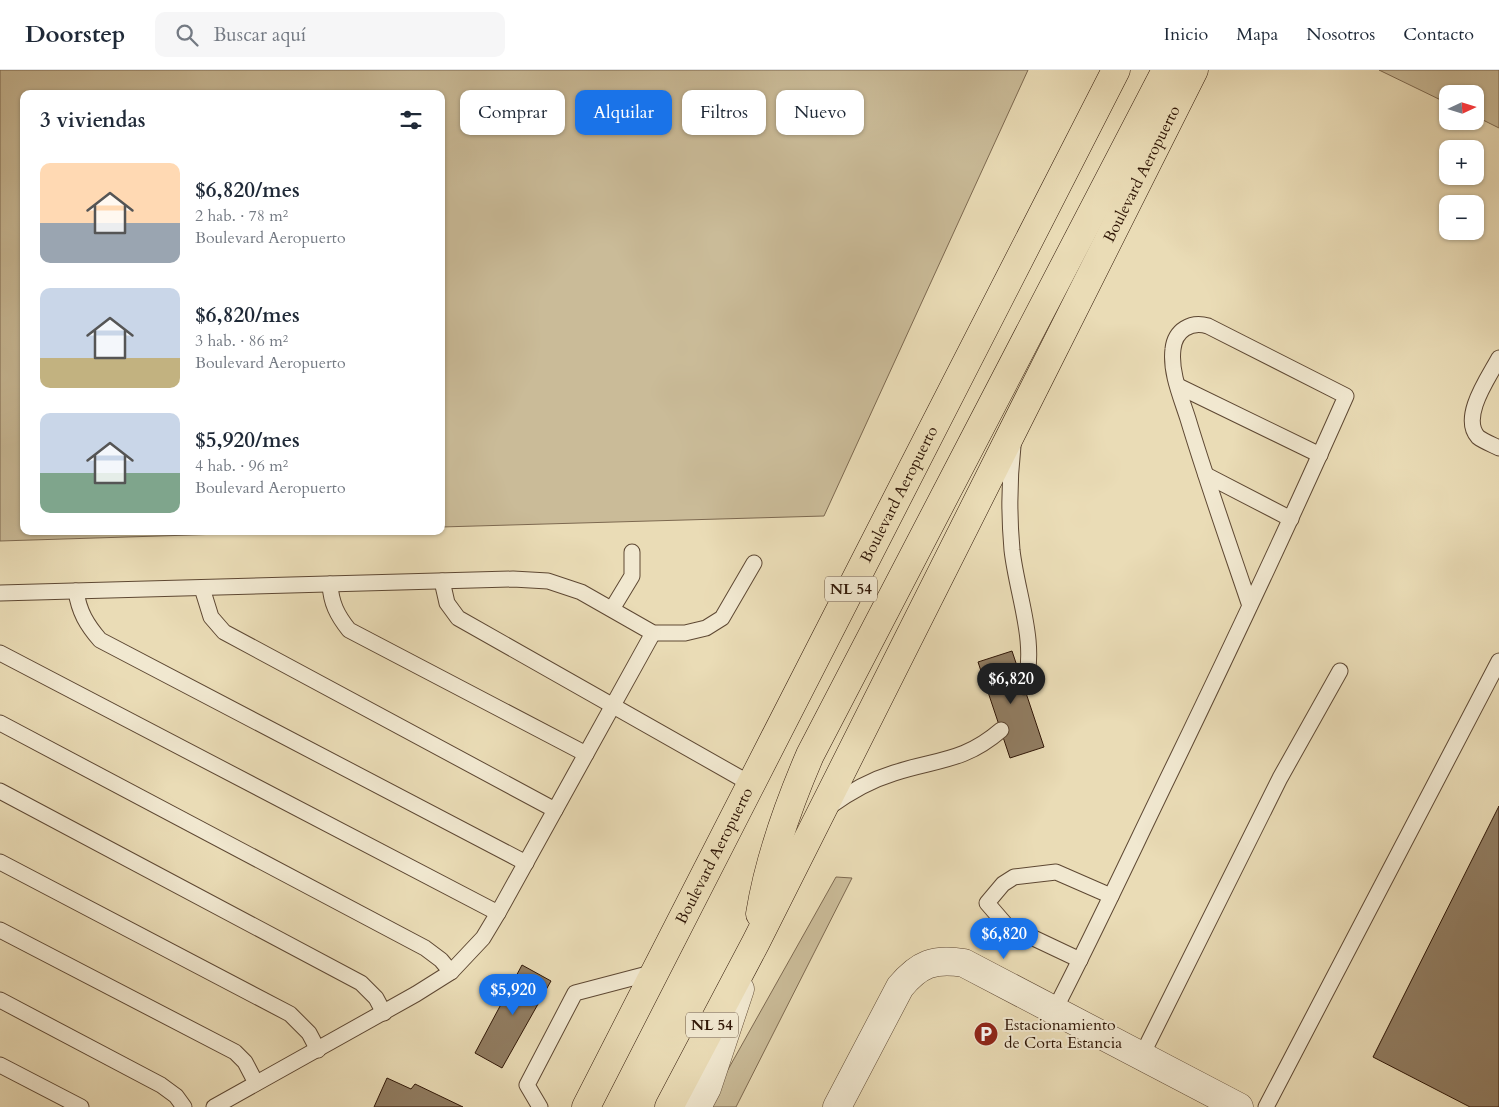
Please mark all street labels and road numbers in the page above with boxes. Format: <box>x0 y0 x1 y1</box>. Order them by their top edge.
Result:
street label: Boulevard Aeropuerto <box>1098 101 1186 246</box>
street label: Boulevard Aeropuerto <box>855 422 943 566</box>
road number: NL 54 <box>825 576 877 602</box>
street label: Boulevard Aeropuerto <box>670 784 759 928</box>
road number: NL 54 <box>686 1012 738 1038</box>

